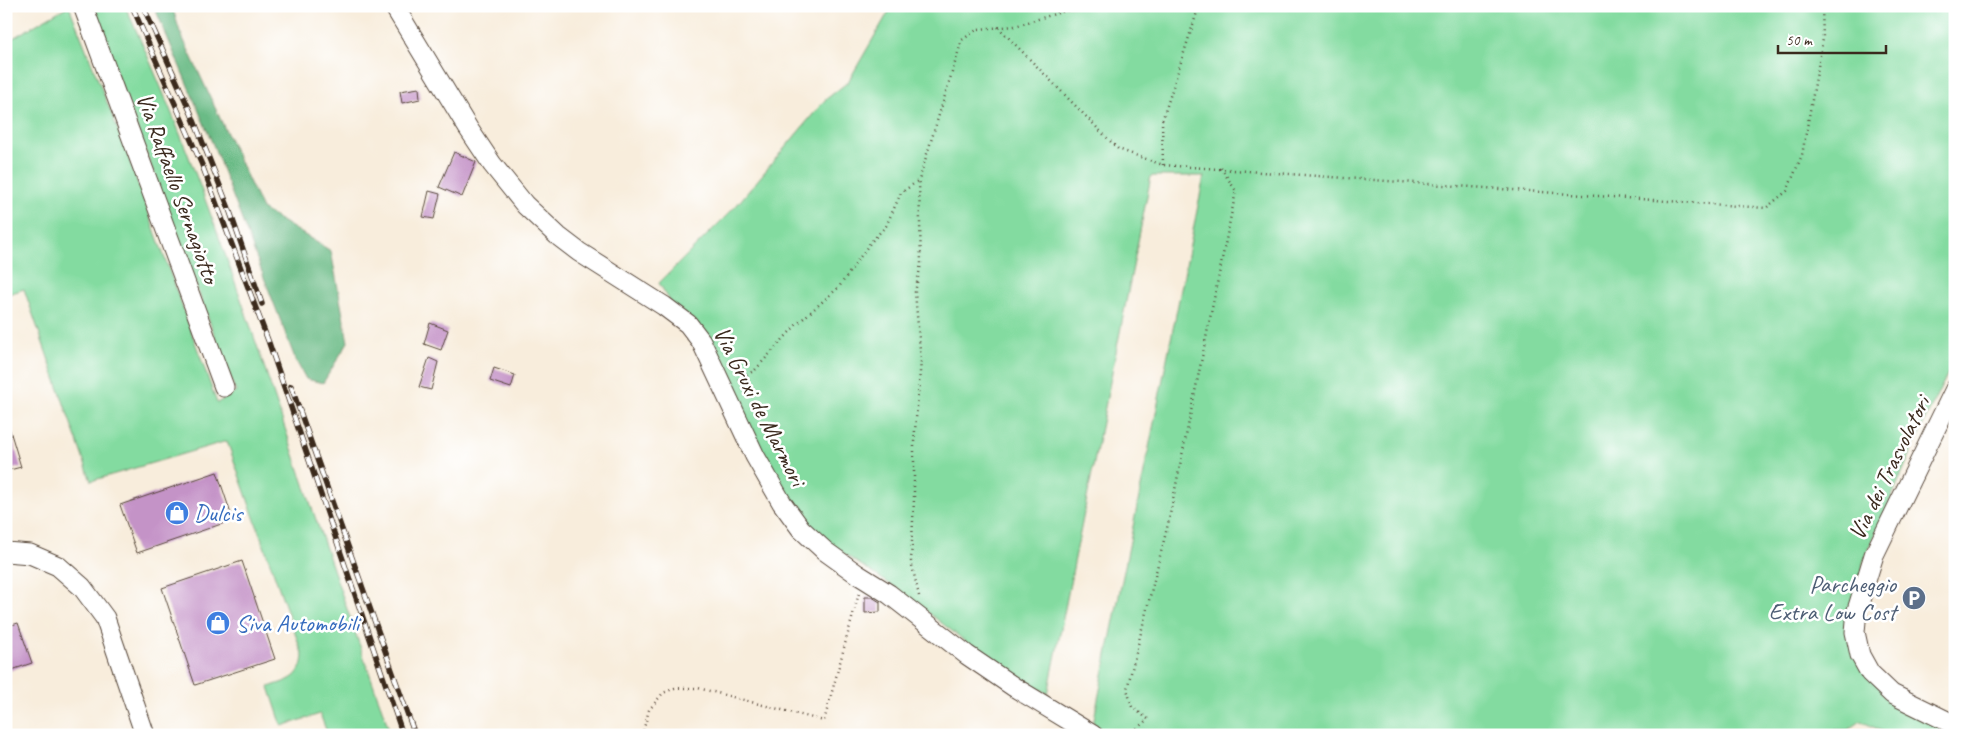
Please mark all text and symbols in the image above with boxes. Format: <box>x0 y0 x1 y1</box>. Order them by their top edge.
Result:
scale bar <box>1778 22 1886 54</box>
text: 50 m <box>1786 31 1813 50</box>
street label: Via Raffaello Sernagiotto <box>130 89 227 289</box>
street label: Via Gruxi de Marmori <box>707 321 814 493</box>
street label: Via dei Trasvolatori <box>1841 388 1938 545</box>
place label: Dulcis <box>194 498 244 528</box>
shop icon: Dulcis <box>164 500 190 526</box>
place label: Parcheggio Extra Low Cost <box>1769 569 1899 627</box>
parking icon: Parcheggio Extra Low Cost <box>1901 585 1927 611</box>
place label: Siva Automobili <box>236 608 361 638</box>
shop icon: Siva Automobili <box>205 610 231 636</box>

